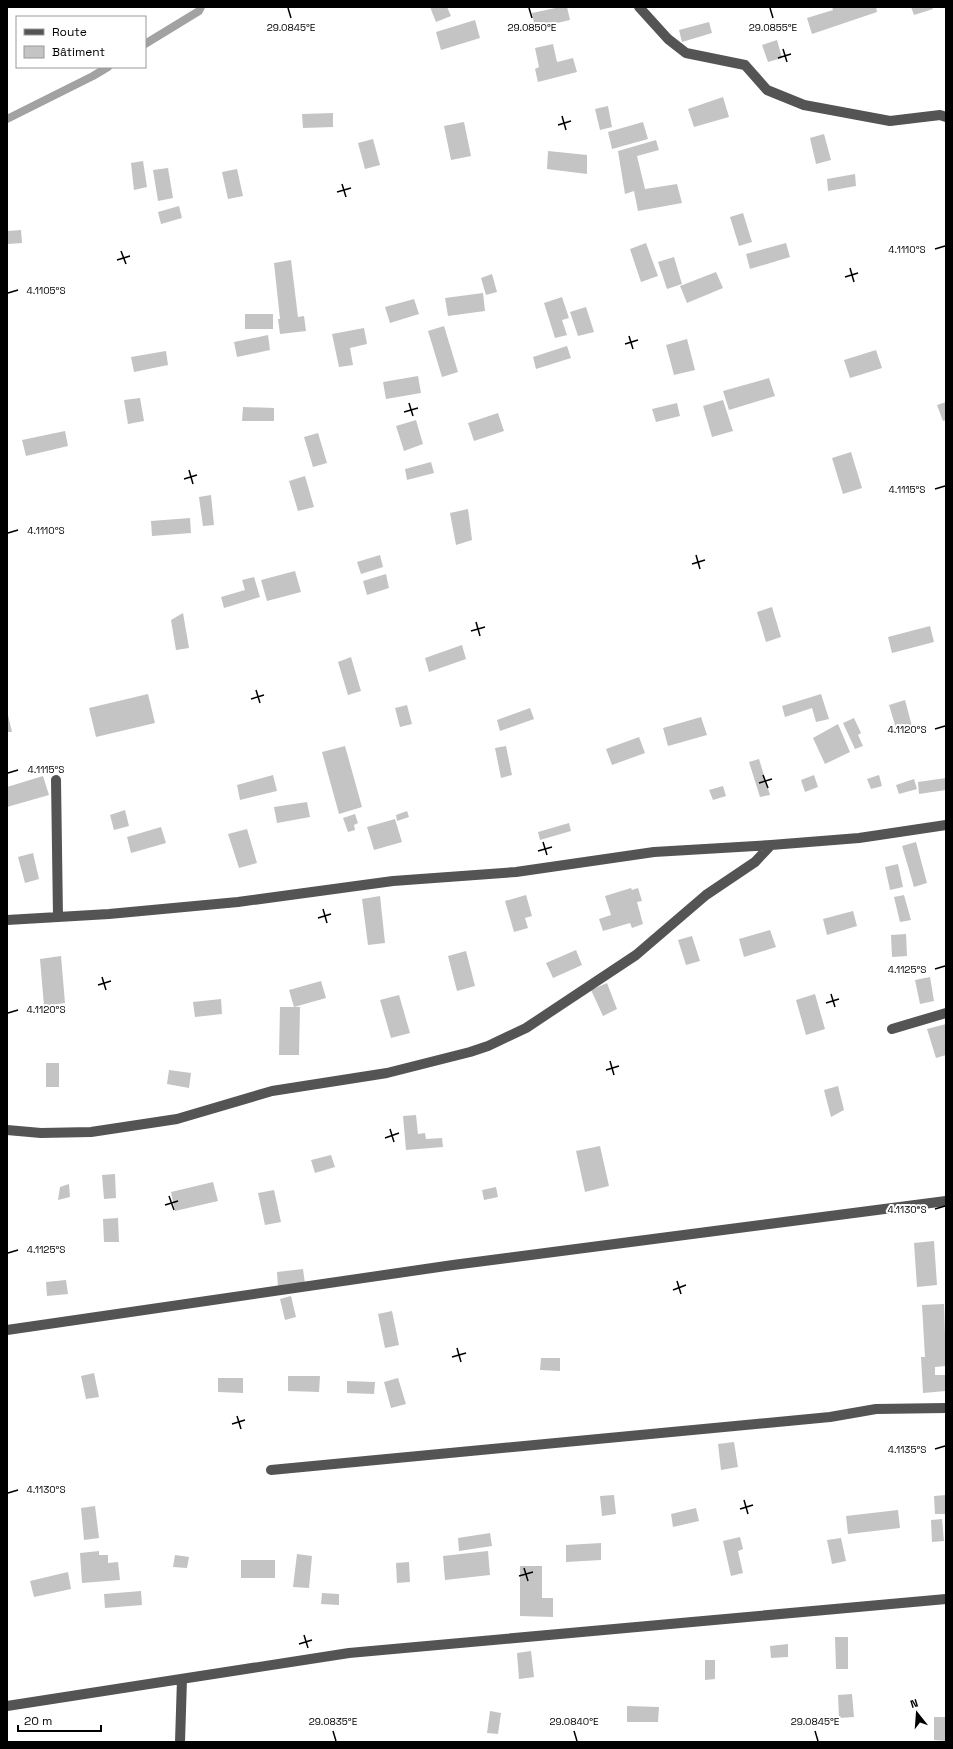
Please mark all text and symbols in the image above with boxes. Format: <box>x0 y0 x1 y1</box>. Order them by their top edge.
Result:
legend <box>16 16 146 68</box>
text: 29.0845°E <box>267 21 316 34</box>
text: 29.0850°E <box>508 21 557 34</box>
text: 29.0855°E <box>749 21 798 34</box>
text: Route <box>52 24 87 40</box>
text: Bâtiment <box>52 44 105 60</box>
text: 4.1110°S <box>888 243 926 256</box>
text: 4.1105°S <box>26 284 66 297</box>
text: 4.1115°S <box>889 483 925 496</box>
text: 4.1110°S <box>27 524 65 537</box>
text: 4.1120°S <box>887 723 927 736</box>
text: 4.1115°S <box>28 763 64 776</box>
text: 4.1125°S <box>888 963 926 976</box>
text: 4.1120°S <box>26 1003 66 1016</box>
text: 4.1130°S <box>887 1203 927 1216</box>
text: 4.1125°S <box>27 1243 65 1256</box>
text: 4.1135°S <box>888 1443 926 1456</box>
text: 4.1130°S <box>26 1483 66 1496</box>
north arrow <box>897 1693 937 1733</box>
text: N <box>909 1696 920 1711</box>
scale bar <box>18 1707 101 1733</box>
text: 20 m <box>24 1713 52 1729</box>
text: 29.0835°E <box>309 1715 358 1728</box>
text: 29.0840°E <box>549 1715 599 1728</box>
text: 29.0845°E <box>791 1715 840 1728</box>

